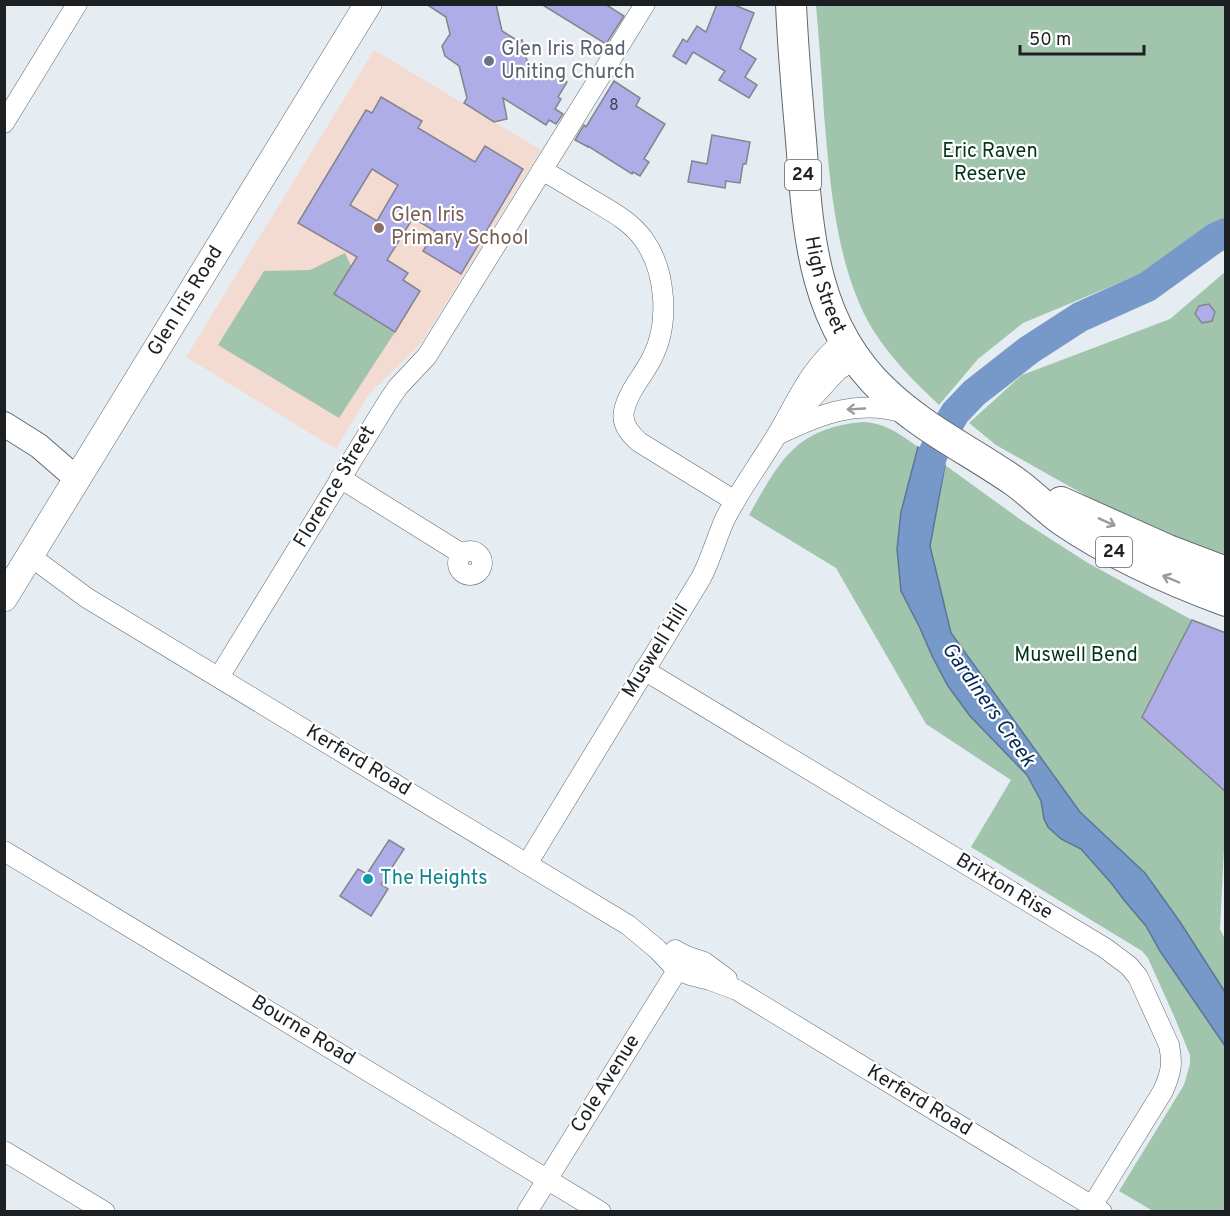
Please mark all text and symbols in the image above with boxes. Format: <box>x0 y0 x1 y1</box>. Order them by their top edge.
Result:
scale bar <box>1020 18 1144 56</box>
text: 50 m <box>1029 29 1071 52</box>
place label: Glen Iris Road Uniting Church <box>501 37 635 86</box>
marker: Glen Iris Road Uniting Church <box>482 54 496 68</box>
house number: 8 <box>609 96 619 116</box>
park label: Eric Raven Reserve <box>942 139 1038 188</box>
road number: 24 <box>785 160 821 190</box>
place label: Glen Iris Primary School <box>391 203 528 252</box>
marker: Glen Iris Primary School <box>372 221 386 235</box>
street label: High Street <box>798 234 852 339</box>
street label: Glen Iris Road <box>142 241 230 361</box>
one-way arrow <box>847 403 867 414</box>
street label: Florence Street <box>288 421 382 553</box>
one-way arrow <box>1097 517 1115 529</box>
road number: 24 <box>1096 537 1132 567</box>
one-way arrow <box>1162 573 1181 584</box>
street label: Muswell Hill <box>617 599 695 703</box>
water label: Gardiners Creek <box>935 637 1041 773</box>
park label: Muswell Bend <box>1014 643 1138 669</box>
street label: Kerferd Road <box>301 719 415 803</box>
street label: Brixton Rise <box>951 848 1057 926</box>
place label: The Heights <box>380 866 488 892</box>
marker: The Heights <box>361 872 375 886</box>
street label: Bourne Road <box>246 990 360 1072</box>
street label: Cole Avenue <box>566 1030 646 1138</box>
street label: Kerferd Road <box>862 1059 976 1143</box>

